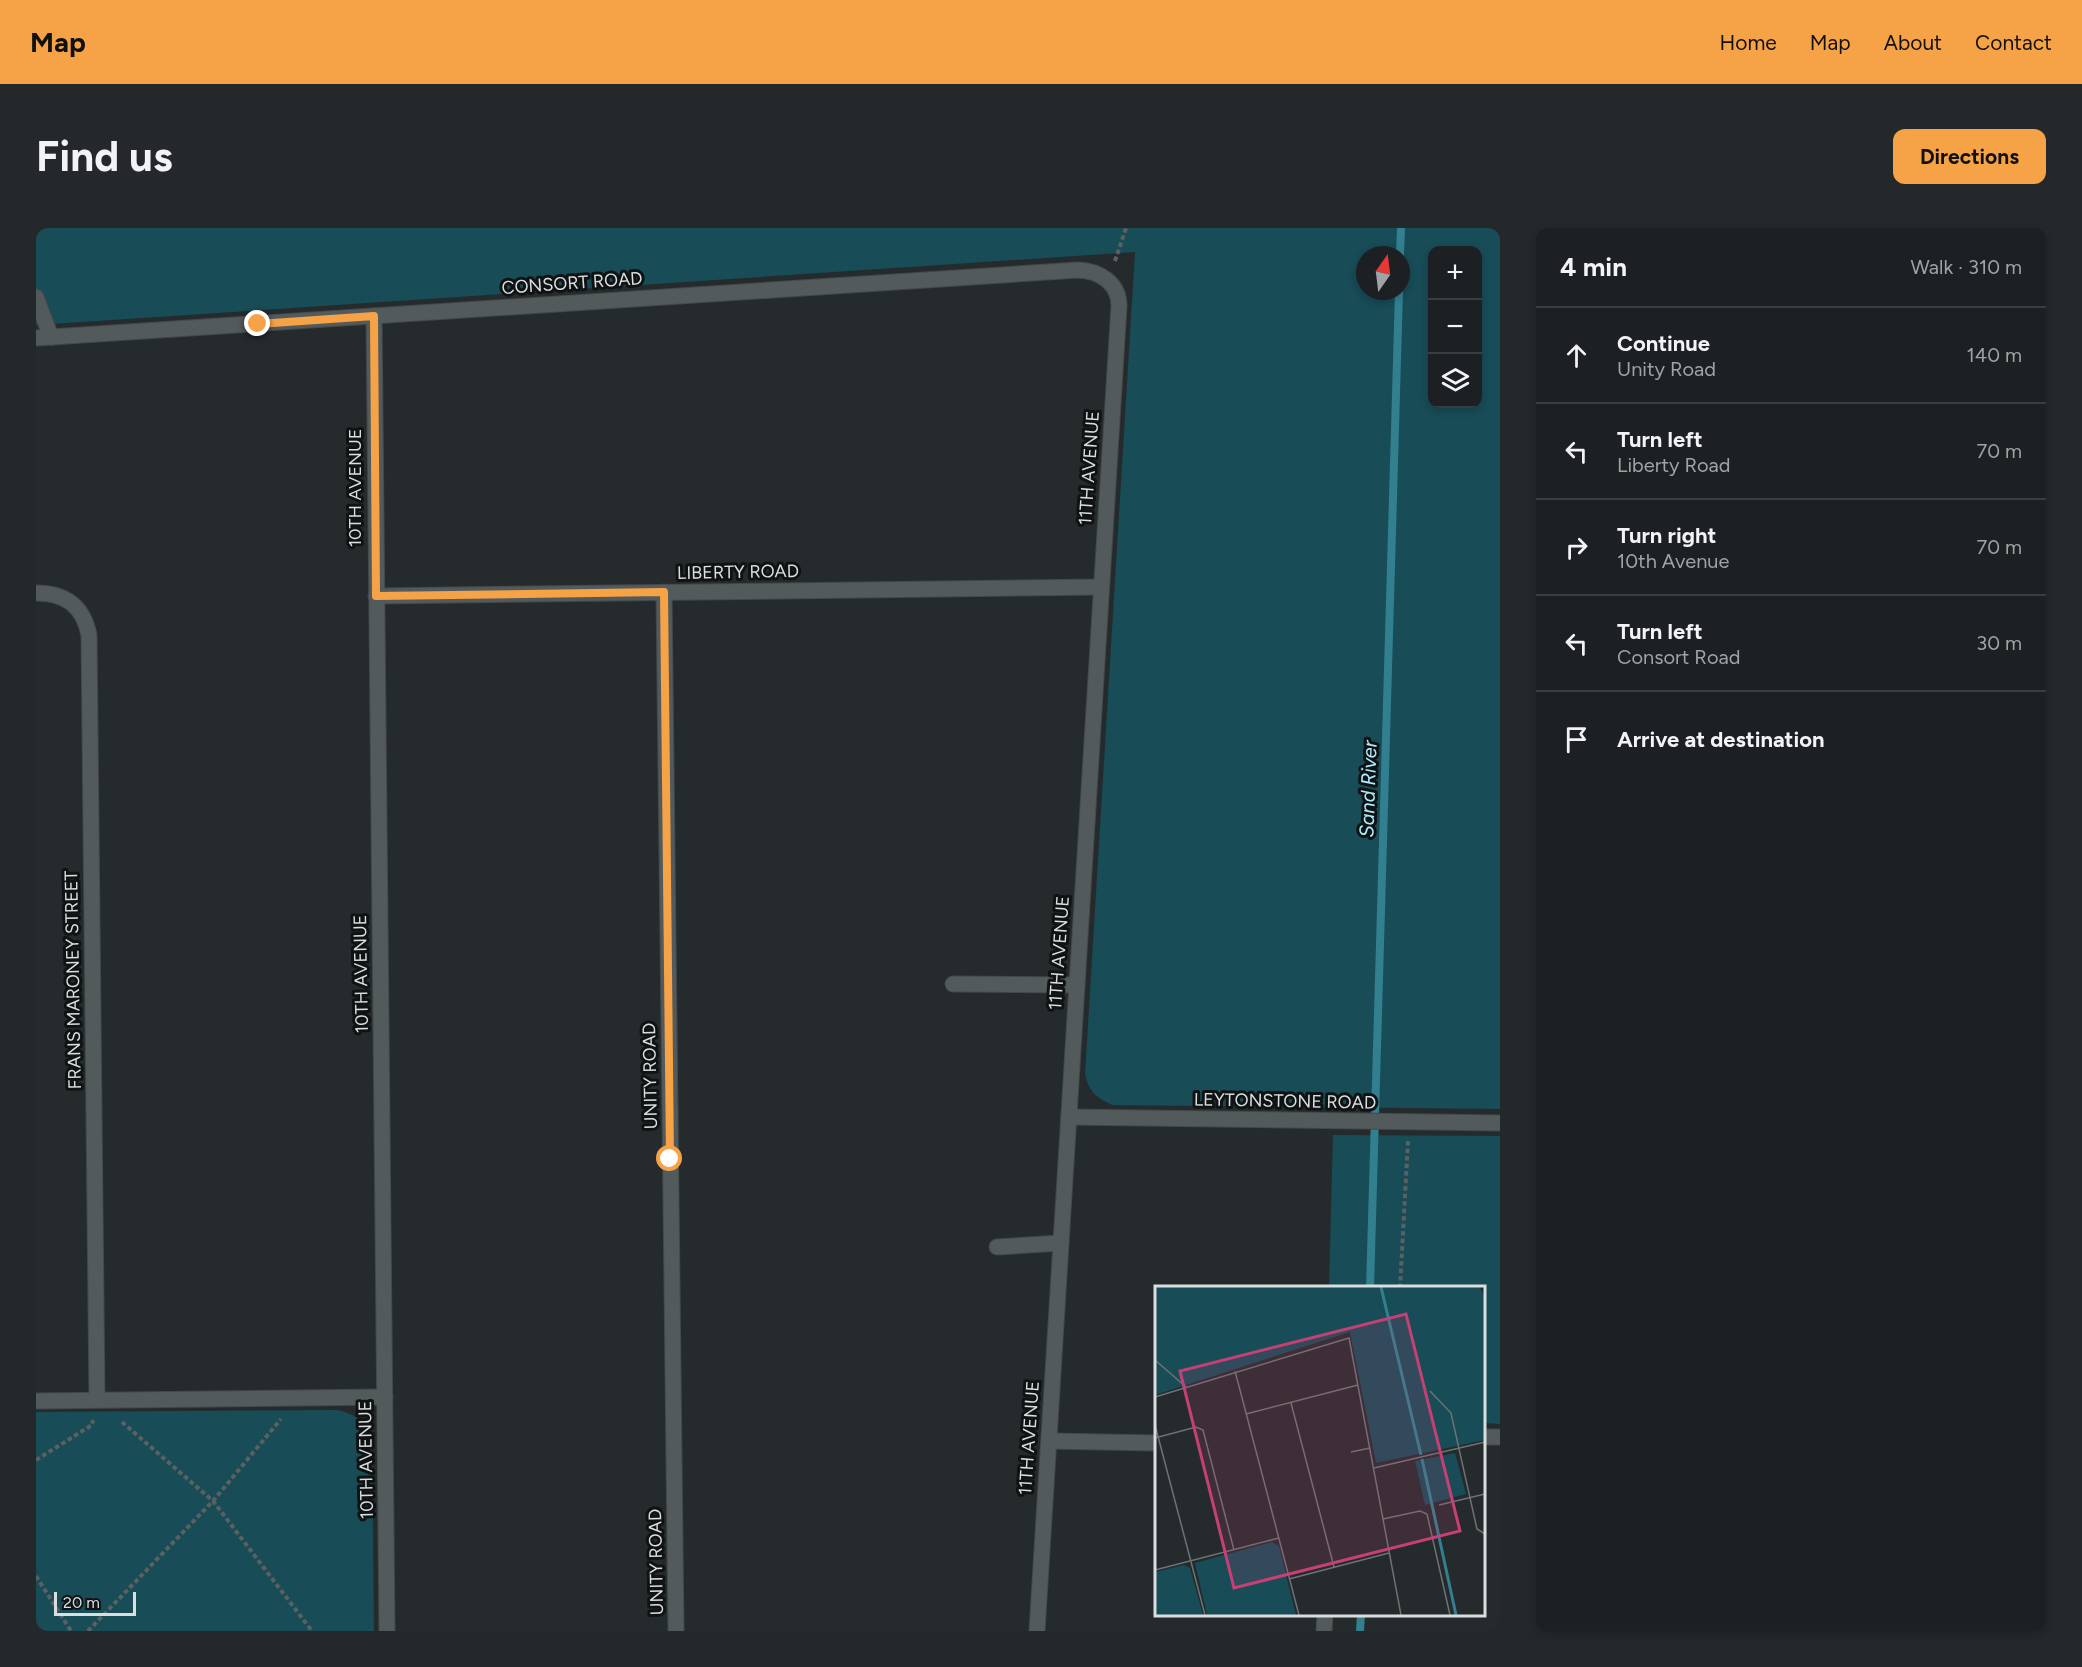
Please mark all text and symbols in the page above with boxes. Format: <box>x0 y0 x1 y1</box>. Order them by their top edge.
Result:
text: Map <box>30 25 86 59</box>
text: Home <box>1720 30 1777 55</box>
text: Map <box>1810 30 1851 55</box>
text: About <box>1884 30 1942 55</box>
text: Contact <box>1975 30 2052 55</box>
button: Directions <box>1893 129 2046 184</box>
text: Find us <box>36 131 173 182</box>
north arrow <box>1356 246 1410 300</box>
map controls <box>1428 246 1482 408</box>
button: + <box>1428 246 1482 300</box>
text: 4 min <box>1560 251 1627 283</box>
text: Walk · 310 m <box>1910 255 2022 279</box>
street label: CONSORT ROAD <box>501 267 643 299</box>
button: − <box>1428 300 1482 354</box>
route end <box>244 310 270 336</box>
text: Continue <box>1617 330 1710 357</box>
icon: ahead <box>1560 339 1593 372</box>
text: 140 m <box>1967 343 2022 367</box>
button: layers <box>1428 354 1482 408</box>
text: Unity Road <box>1617 357 1716 381</box>
street label: 11TH AVENUE <box>1074 410 1104 526</box>
text: Turn left <box>1617 426 1703 453</box>
street label: 10TH AVENUE <box>344 429 366 547</box>
icon: left <box>1560 435 1593 468</box>
text: 70 m <box>1976 439 2022 463</box>
text: Liberty Road <box>1617 453 1731 477</box>
text: Turn right <box>1617 522 1716 549</box>
icon: right <box>1560 531 1593 564</box>
text: 70 m <box>1976 535 2022 559</box>
text: 10th Avenue <box>1617 549 1729 573</box>
street label: LIBERTY ROAD <box>677 560 799 584</box>
text: Turn left <box>1617 618 1703 645</box>
icon: left <box>1560 627 1593 660</box>
text: 30 m <box>1976 631 2022 655</box>
text: Consort Road <box>1617 645 1740 669</box>
icon: arrive <box>1560 723 1593 756</box>
text: Arrive at destination <box>1617 726 1825 753</box>
water label: Sand River <box>1354 739 1382 838</box>
street label: FRANS MARONEY STREET <box>60 870 86 1090</box>
street label: 11TH AVENUE <box>1044 895 1074 1011</box>
street label: 10TH AVENUE <box>349 914 373 1034</box>
street label: UNITY ROAD <box>638 1023 662 1129</box>
street label: LEYTONSTONE ROAD <box>1194 1088 1376 1114</box>
route start <box>656 1145 682 1171</box>
inset map <box>1155 1286 1485 1616</box>
street label: 11TH AVENUE <box>1014 1380 1044 1496</box>
street label: 10TH AVENUE <box>354 1400 378 1520</box>
street label: UNITY ROAD <box>644 1509 668 1615</box>
scale bar <box>54 1589 136 1616</box>
text: 20 m <box>63 1593 100 1612</box>

